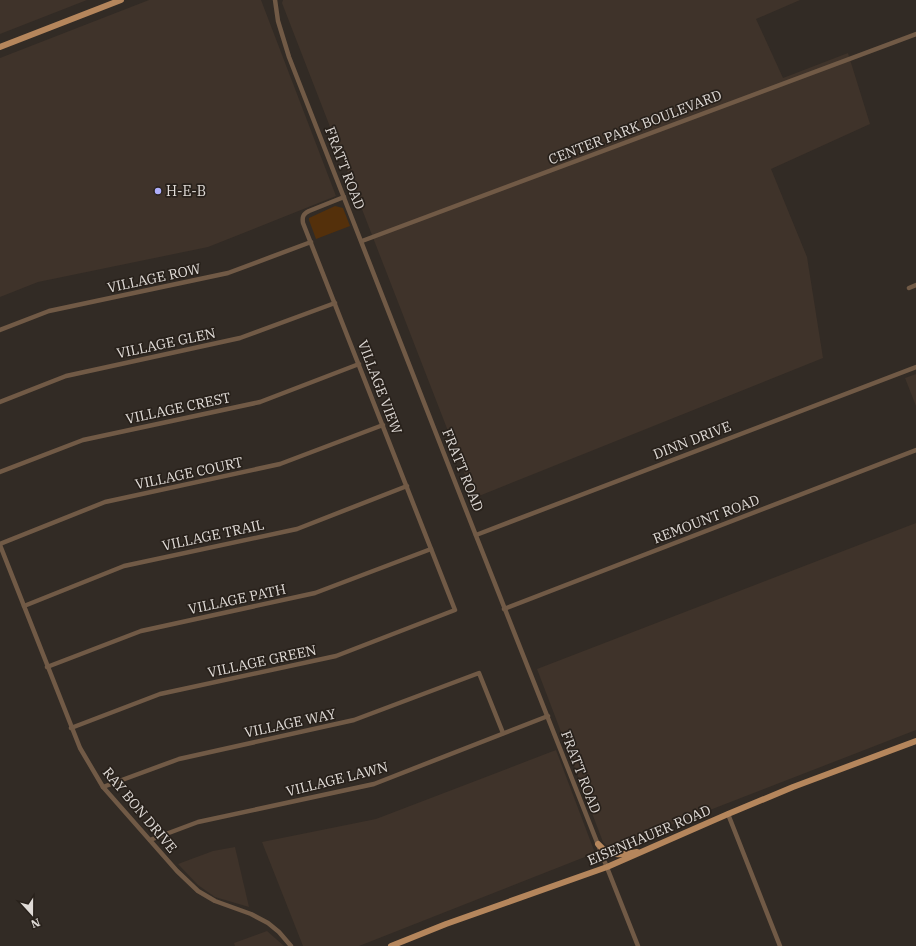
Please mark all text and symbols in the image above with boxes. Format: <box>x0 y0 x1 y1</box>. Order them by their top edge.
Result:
street label: CENTER PARK BOULEVARD <box>546 86 724 168</box>
street label: FRATT ROAD <box>321 124 369 212</box>
place label: H-E-B <box>166 182 206 200</box>
marker: H-E-B <box>153 186 163 196</box>
street label: VILLAGE ROW <box>106 259 203 297</box>
street label: VILLAGE GLEN <box>115 324 217 362</box>
street label: VILLAGE VIEW <box>354 337 406 437</box>
street label: VILLAGE CREST <box>124 388 232 428</box>
street label: DINN DRIVE <box>650 417 734 463</box>
street label: FRATT ROAD <box>438 426 488 514</box>
street label: VILLAGE COURT <box>133 453 245 493</box>
street label: REMOUNT ROAD <box>650 490 762 548</box>
street label: VILLAGE TRAIL <box>160 515 266 555</box>
street label: VILLAGE PATH <box>186 580 288 618</box>
street label: VILLAGE GREEN <box>206 641 318 681</box>
street label: VILLAGE WAY <box>243 704 338 741</box>
street label: FRATT ROAD <box>557 728 605 816</box>
street label: VILLAGE LAWN <box>284 758 390 800</box>
street label: RAY BON DRIVE <box>99 763 181 857</box>
street label: EISENHAUER ROAD <box>584 801 714 869</box>
north arrow <box>12 894 52 934</box>
text: N <box>29 915 42 932</box>

